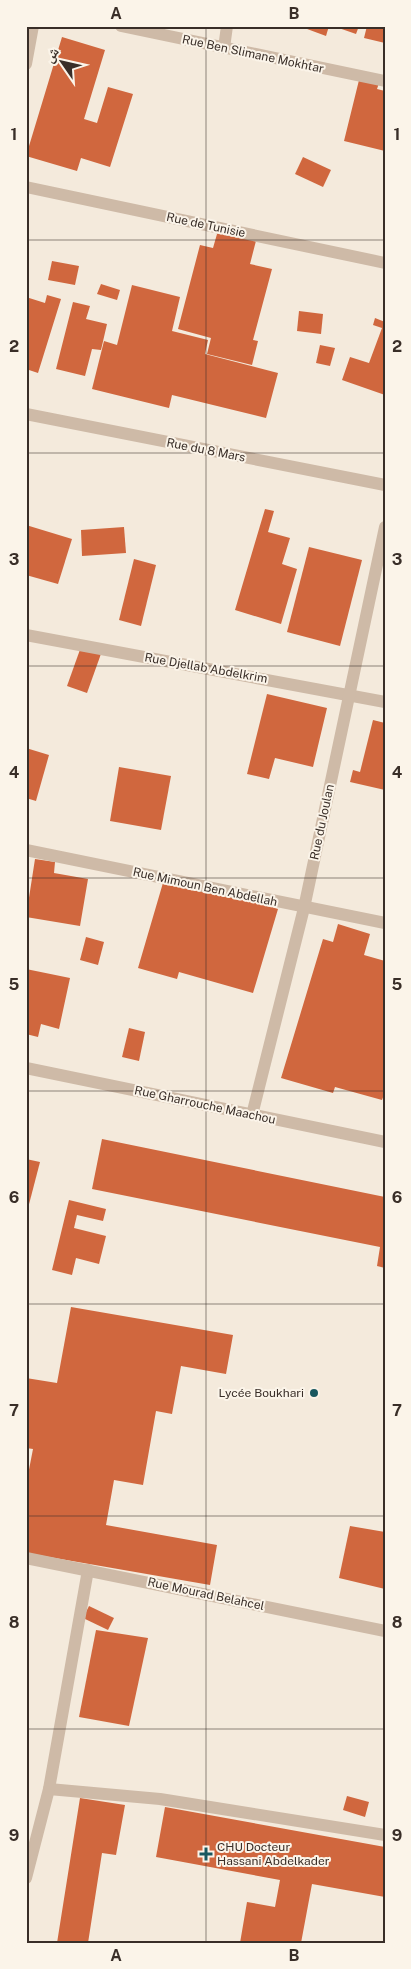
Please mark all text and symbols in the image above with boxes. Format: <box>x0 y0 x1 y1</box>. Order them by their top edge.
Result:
text: A <box>110 4 122 23</box>
text: B <box>289 4 300 23</box>
street label: Rue Ben Slimane Mokhtar <box>181 32 325 76</box>
north arrow <box>38 38 88 88</box>
text: ش <box>40 44 63 66</box>
text: 1 <box>11 125 17 144</box>
text: 1 <box>394 125 400 144</box>
street label: Rue de Tunisie <box>165 210 247 240</box>
text: 2 <box>9 337 19 356</box>
text: 2 <box>392 337 402 356</box>
street label: Rue du 8 Mars <box>165 435 247 465</box>
text: 3 <box>9 550 19 569</box>
text: 3 <box>392 550 402 569</box>
street label: Rue Djellab Abdelkrim <box>143 650 269 686</box>
text: 4 <box>9 763 20 782</box>
text: 4 <box>392 763 403 782</box>
street label: Rue du Joulan <box>307 783 337 861</box>
street label: Rue Mimoun Ben Abdellah <box>132 865 279 909</box>
text: 5 <box>9 975 20 994</box>
text: 5 <box>392 975 403 994</box>
street label: Rue Gharrouche Maachou <box>133 1083 277 1127</box>
text: 6 <box>9 1188 19 1207</box>
text: 6 <box>392 1188 402 1207</box>
place label: Lycée Boukhari <box>218 1386 304 1400</box>
marker: Lycée Boukhari <box>308 1387 320 1399</box>
text: 7 <box>9 1401 19 1420</box>
text: 7 <box>392 1401 402 1420</box>
street label: Rue Mourad Belahcel <box>146 1575 266 1613</box>
text: 8 <box>9 1613 20 1632</box>
text: 8 <box>392 1613 403 1632</box>
text: 9 <box>9 1826 19 1845</box>
text: 9 <box>392 1826 402 1845</box>
place label: CHU Docteur Hassani Abdelkader <box>217 1840 330 1868</box>
marker: CHU Docteur Hassani Abdelkader <box>199 1847 213 1861</box>
text: A <box>110 1946 122 1965</box>
text: B <box>289 1946 300 1965</box>

